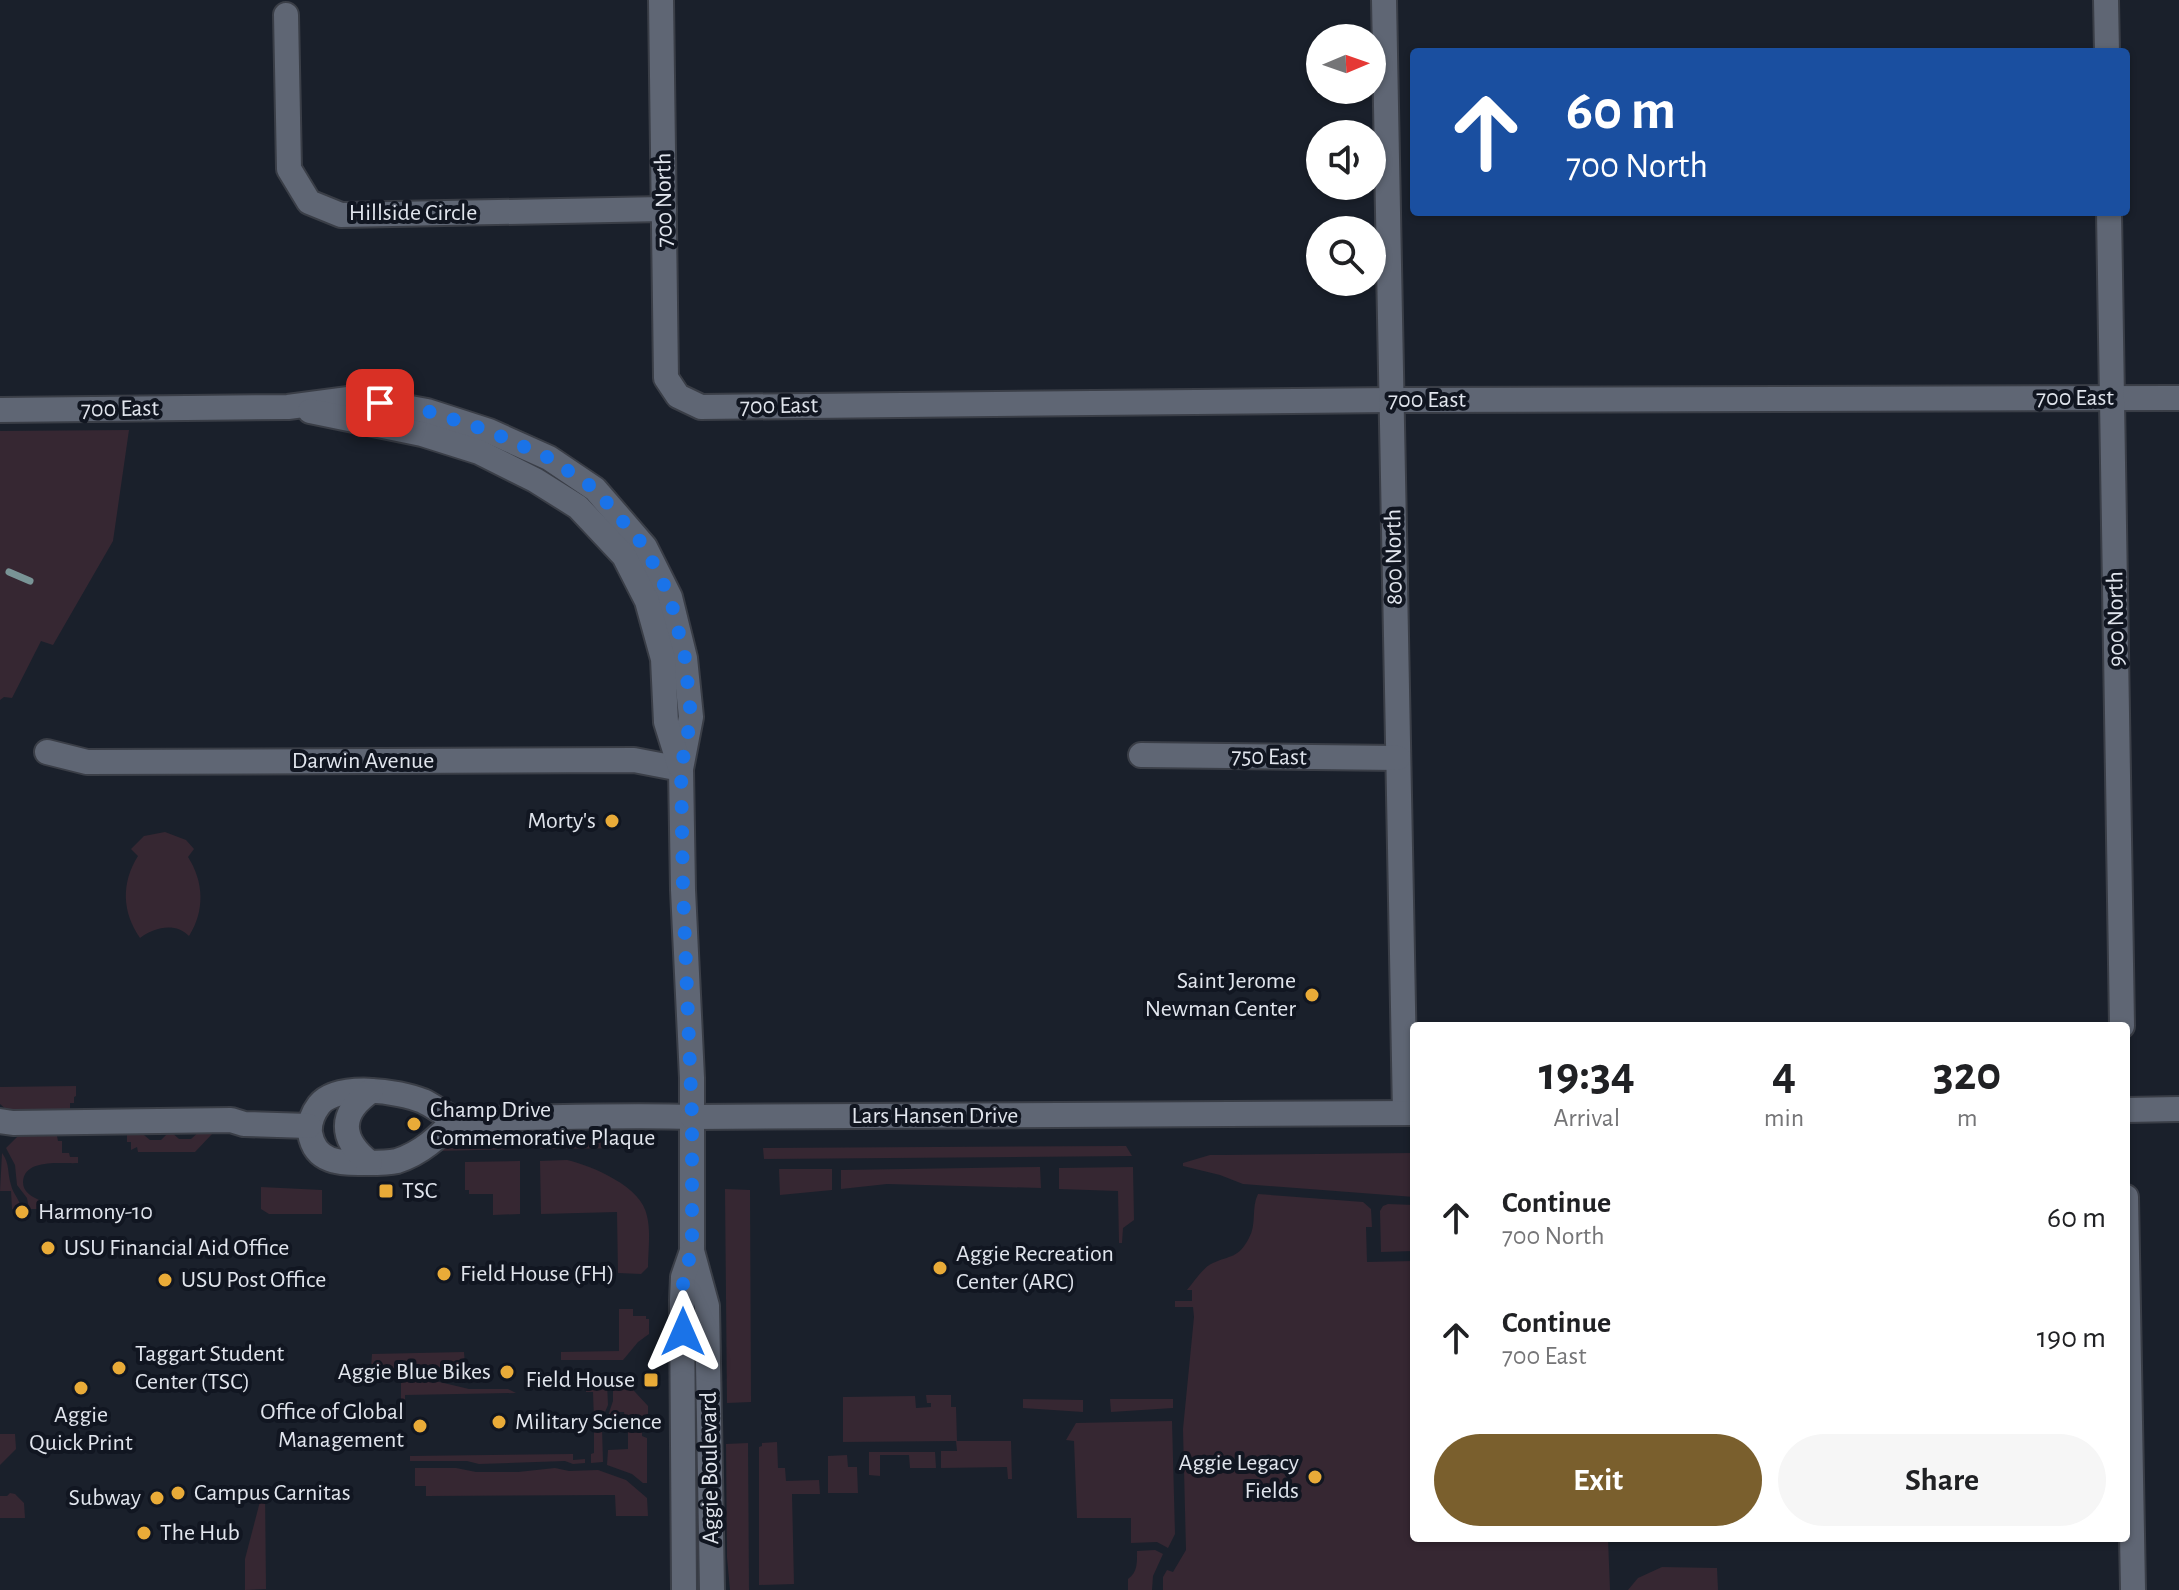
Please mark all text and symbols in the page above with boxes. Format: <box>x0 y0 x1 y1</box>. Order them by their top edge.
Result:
north arrow <box>1306 24 1386 104</box>
map controls <box>1306 24 1386 296</box>
icon: ahead <box>1434 80 1538 184</box>
text: 60 m <box>1566 83 1676 139</box>
button: sound <box>1306 120 1386 200</box>
text: 700 North <box>1566 148 1708 184</box>
street label: 700 North <box>651 152 677 248</box>
street label: Hillside Circle <box>349 201 477 225</box>
button: search <box>1306 216 1386 296</box>
pin <box>346 369 414 437</box>
icon: arrive <box>358 381 402 425</box>
street label: 700 East <box>2036 386 2114 410</box>
street label: 700 East <box>1388 388 1466 412</box>
street label: 700 East <box>740 393 819 419</box>
street label: 700 East <box>81 396 160 422</box>
street label: 800 North <box>1381 509 1407 605</box>
street label: 900 North <box>2103 571 2129 667</box>
street label: 750 East <box>1231 744 1307 770</box>
street label: Darwin Avenue <box>292 749 434 773</box>
place label: Morty's <box>527 809 596 833</box>
marker: Morty's <box>603 812 621 830</box>
place label: Saint Jerome Newman Center <box>1145 969 1296 1021</box>
marker: Saint Jerome Newman Center <box>1303 986 1321 1004</box>
text: 19:34 <box>1539 1051 1635 1099</box>
text: 4 <box>1772 1051 1796 1099</box>
text: 320 <box>1933 1051 2001 1099</box>
place label: Champ Drive Commemorative Plaque <box>430 1098 655 1150</box>
street label: Lars Hansen Drive <box>852 1104 1018 1128</box>
text: Arrival <box>1553 1105 1620 1131</box>
text: min <box>1764 1105 1804 1131</box>
text: m <box>1957 1105 1978 1131</box>
marker: Champ Drive Commemorative Plaque <box>405 1115 423 1133</box>
place label: TSC <box>402 1179 437 1203</box>
marker: TSC <box>377 1182 395 1200</box>
text: Continue <box>1502 1188 1611 1218</box>
icon: ahead <box>1434 1196 1478 1240</box>
place label: Harmony-10 <box>38 1200 153 1224</box>
marker: Harmony-10 <box>13 1203 31 1221</box>
text: 60 m <box>2047 1203 2106 1233</box>
text: 700 North <box>1502 1223 1605 1249</box>
place label: USU Financial Aid Office <box>64 1236 289 1260</box>
marker: USU Financial Aid Office <box>39 1239 57 1257</box>
place label: Aggie Recreation Center (ARC) <box>956 1242 1114 1294</box>
marker: Aggie Recreation Center (ARC) <box>931 1259 949 1277</box>
place label: Field House (FH) <box>460 1262 615 1286</box>
marker: Field House (FH) <box>435 1265 453 1283</box>
place label: USU Post Office <box>181 1268 326 1292</box>
marker: USU Post Office <box>156 1271 174 1289</box>
position arrow <box>641 1290 725 1374</box>
text: Continue <box>1502 1308 1611 1338</box>
icon: ahead <box>1434 1316 1478 1360</box>
text: 190 m <box>2037 1323 2106 1353</box>
place label: Taggart Student Center (TSC) <box>135 1342 285 1394</box>
text: 700 East <box>1502 1343 1587 1369</box>
marker: Taggart Student Center (TSC) <box>110 1359 128 1377</box>
place label: Aggie Blue Bikes <box>338 1360 491 1384</box>
marker: Aggie Blue Bikes <box>498 1363 516 1381</box>
place label: Field House <box>525 1368 635 1392</box>
marker: Field House <box>642 1371 660 1389</box>
marker: Aggie Quick Print <box>72 1379 90 1397</box>
street label: Aggie Boulevard <box>697 1392 723 1544</box>
place label: Office of Global Management <box>260 1400 404 1452</box>
place label: Aggie Quick Print <box>29 1403 133 1455</box>
place label: Military Science <box>515 1410 662 1434</box>
marker: Military Science <box>490 1413 508 1431</box>
marker: Office of Global Management <box>411 1417 429 1435</box>
button: Exit <box>1434 1434 1762 1526</box>
button: Share <box>1778 1434 2106 1526</box>
place label: Aggie Legacy Fields <box>1179 1451 1299 1503</box>
marker: Aggie Legacy Fields <box>1306 1468 1324 1486</box>
place label: Campus Carnitas <box>194 1481 351 1505</box>
marker: Campus Carnitas <box>169 1484 187 1502</box>
place label: Subway <box>69 1486 141 1510</box>
marker: Subway <box>148 1489 166 1507</box>
place label: The Hub <box>160 1521 240 1545</box>
marker: The Hub <box>135 1524 153 1542</box>

